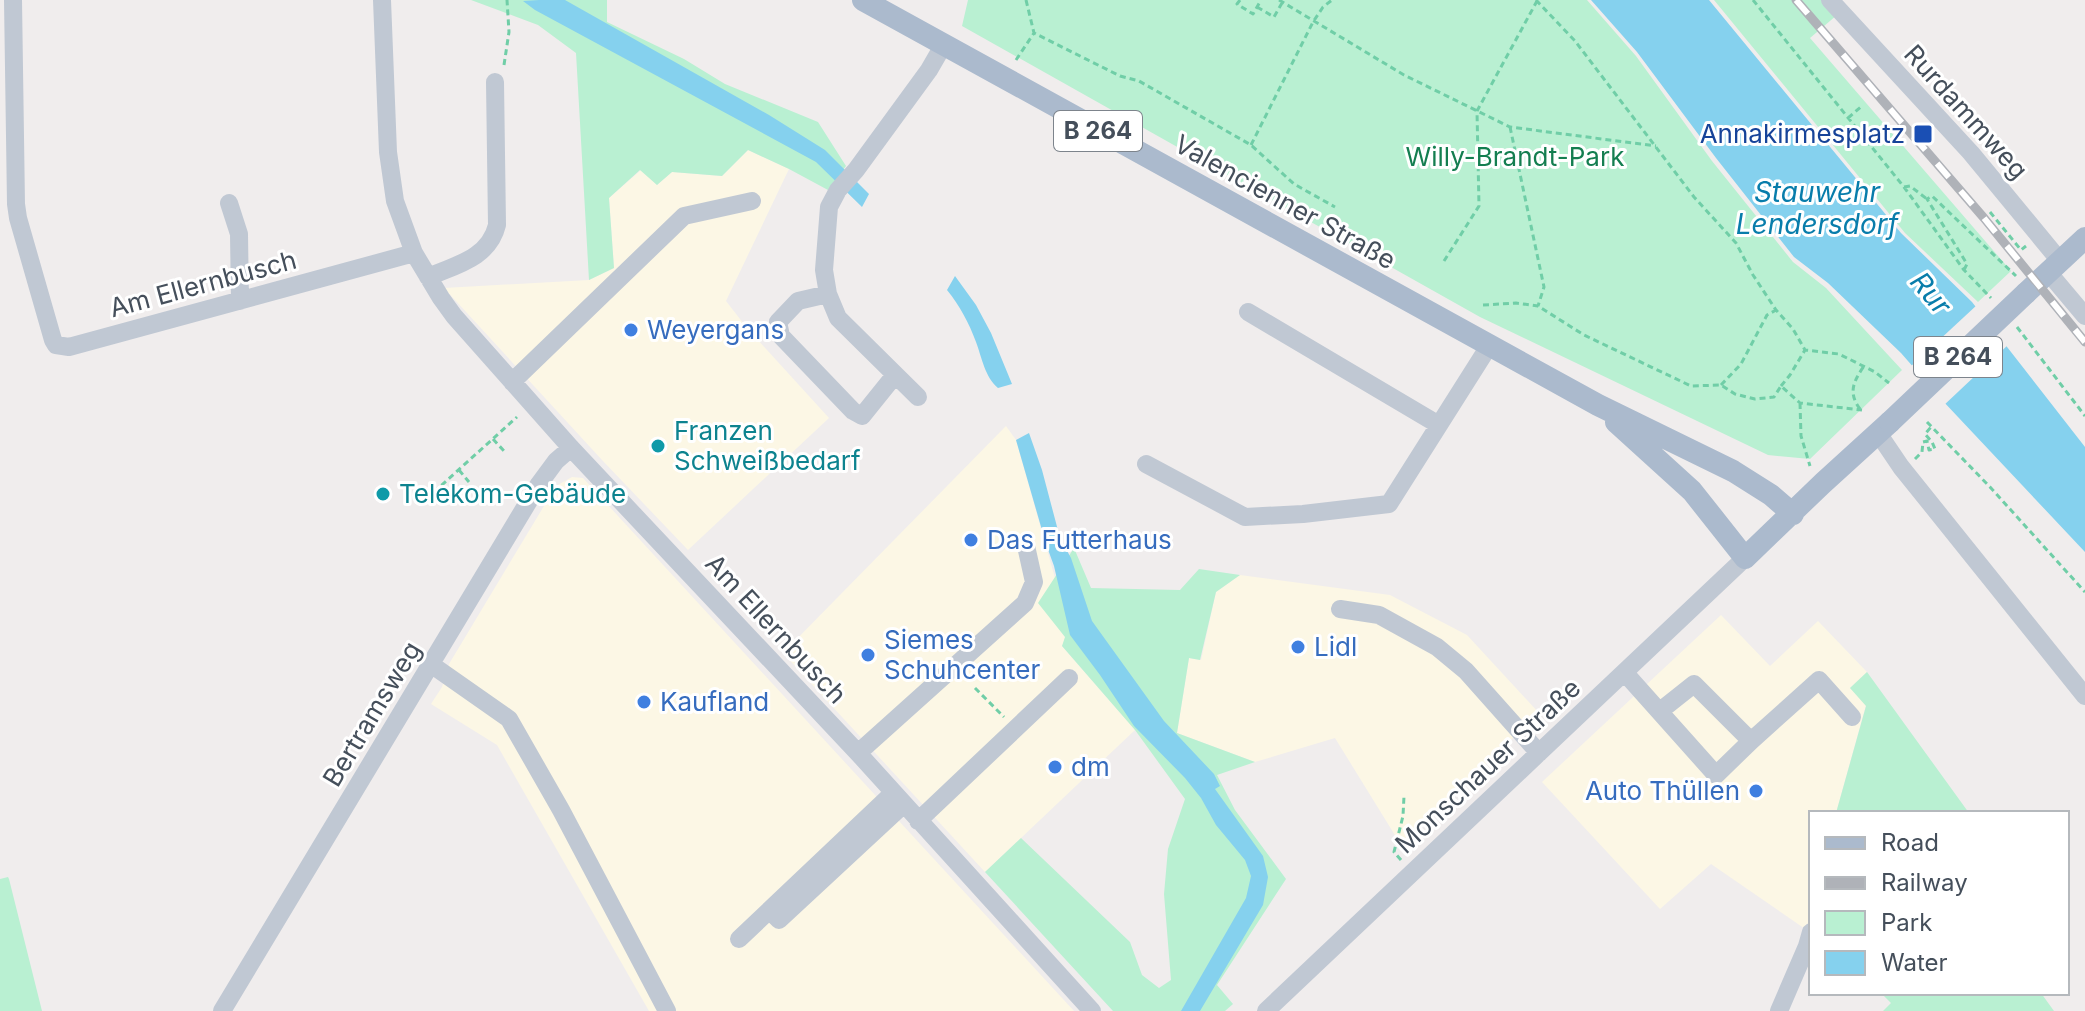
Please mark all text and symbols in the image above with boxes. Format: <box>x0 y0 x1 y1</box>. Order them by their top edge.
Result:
street label: Rurdammweg <box>1898 38 2035 185</box>
road number: B 264 <box>1054 111 1142 151</box>
place label: Annakirmesplatz <box>1700 118 1905 149</box>
marker: Annakirmesplatz <box>1912 123 1934 145</box>
street label: Valencienner Straße <box>1169 128 1401 275</box>
park label: Willy-Brandt-Park <box>1406 141 1624 172</box>
water label: Stauwehr Lendersdorf <box>1736 175 1901 241</box>
street label: Am Ellernbusch <box>106 244 300 323</box>
water label: Rur <box>1903 265 1959 322</box>
place label: Weyergans <box>647 314 784 345</box>
marker: Weyergans <box>622 321 640 339</box>
road number: B 264 <box>1914 337 2002 377</box>
place label: Franzen Schweißbedarf <box>674 415 861 476</box>
marker: Franzen Schweißbedarf <box>649 437 667 455</box>
place label: Telekom-Gebäude <box>399 478 626 509</box>
marker: Telekom-Gebäude <box>374 485 392 503</box>
place label: Das Futterhaus <box>987 524 1172 555</box>
marker: Das Futterhaus <box>962 531 980 549</box>
street label: Am Ellernbusch <box>699 548 853 710</box>
place label: Siemes Schuhcenter <box>884 624 1040 685</box>
place label: Lidl <box>1314 631 1357 662</box>
street label: Bertramsweg <box>316 636 427 792</box>
marker: Lidl <box>1289 638 1307 656</box>
marker: Siemes Schuhcenter <box>859 646 877 664</box>
street label: Monschauer Straße <box>1389 672 1587 859</box>
place label: Kaufland <box>660 686 769 717</box>
marker: Kaufland <box>635 693 653 711</box>
place label: dm <box>1071 751 1110 782</box>
marker: dm <box>1046 758 1064 776</box>
place label: Auto Thüllen <box>1585 775 1740 806</box>
marker: Auto Thüllen <box>1747 782 1765 800</box>
legend <box>1809 811 2069 995</box>
text: Road <box>1881 828 1939 857</box>
text: Railway <box>1881 868 1968 897</box>
text: Park <box>1881 908 1932 937</box>
text: Water <box>1881 948 1948 977</box>

